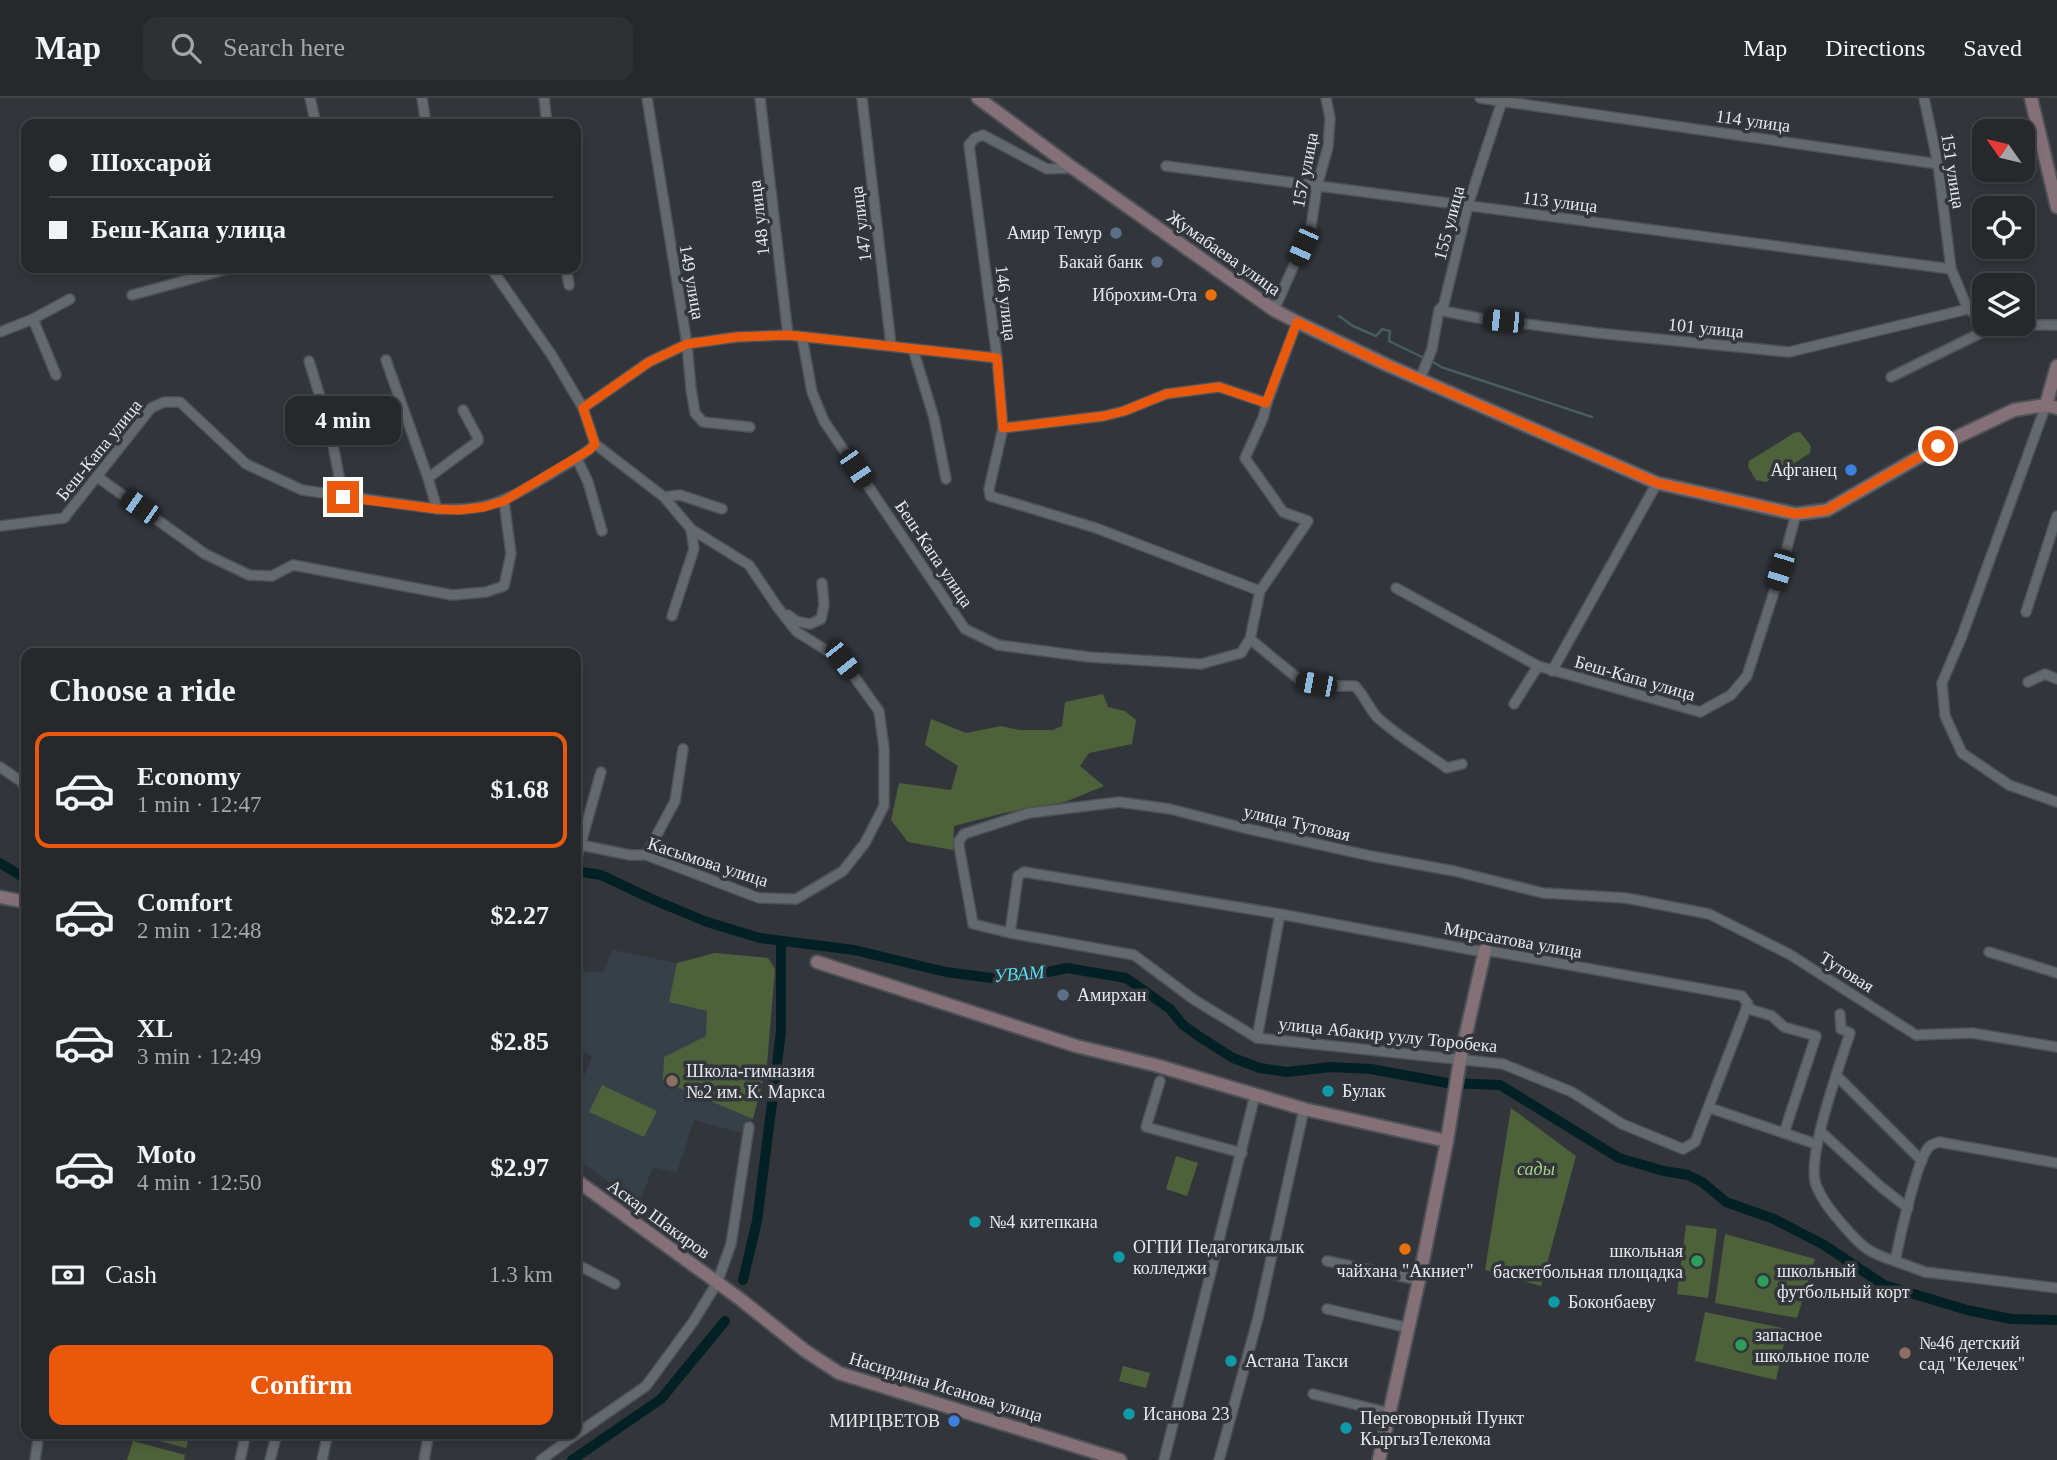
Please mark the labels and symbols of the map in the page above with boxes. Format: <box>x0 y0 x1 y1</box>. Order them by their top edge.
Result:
street label: 114 улица <box>1714 106 1792 136</box>
north arrow <box>1972 119 2035 182</box>
street label: 157 улица <box>1288 131 1322 209</box>
street label: 151 улица <box>1937 132 1969 210</box>
street label: 148 улица <box>744 179 774 257</box>
street label: 155 улица <box>1430 184 1468 262</box>
street label: 147 улица <box>846 185 876 263</box>
street label: 113 улица <box>1521 187 1599 217</box>
street label: Жумабаева улица <box>1164 206 1284 300</box>
place label: Амир Темур <box>1007 223 1102 243</box>
car <box>1285 223 1322 269</box>
marker: Амир Темур <box>1108 225 1124 241</box>
street label: 149 улица <box>676 243 708 321</box>
place label: Бакай банк <box>1059 252 1143 272</box>
marker: Бакай банк <box>1149 254 1165 270</box>
street label: 146 улица <box>991 264 1021 342</box>
place label: Иброхим-Ота <box>1092 285 1197 305</box>
marker: Иброхим-Ота <box>1203 287 1219 303</box>
car <box>1482 308 1525 334</box>
street label: 101 улица <box>1667 314 1745 342</box>
street label: Беш-Капа улица <box>52 395 146 505</box>
callout: 4 min <box>285 396 401 444</box>
route start <box>1922 430 1954 462</box>
car <box>836 445 877 491</box>
place label: Афганец <box>1770 460 1837 480</box>
marker: Афганец <box>1843 462 1859 478</box>
route end <box>327 481 359 513</box>
car <box>117 486 164 528</box>
street label: Беш-Капа улица <box>891 497 977 611</box>
car <box>1764 547 1797 593</box>
car <box>821 637 864 683</box>
street label: Беш-Капа улица <box>1573 651 1697 705</box>
car <box>1294 670 1339 698</box>
street label: улица Тутовая <box>1242 801 1352 845</box>
street label: Касымова улица <box>645 833 771 891</box>
street label: Мирсаатова улица <box>1442 918 1584 962</box>
street label: Тутовая <box>1816 948 1878 996</box>
water label: УВАМ <box>993 961 1047 986</box>
place label: Амирхан <box>1077 985 1147 1005</box>
marker: Амирхан <box>1055 987 1071 1003</box>
street label: улица Абакир уулу Торобека <box>1278 1014 1498 1056</box>
place label: Школа-гимназия №2 им. К. Маркса <box>686 1061 825 1102</box>
marker: Школа-гимназия №2 им. К. Маркса <box>664 1073 680 1089</box>
place label: Булак <box>1342 1081 1386 1101</box>
marker: Булак <box>1320 1083 1336 1099</box>
park label: сады <box>1517 1159 1555 1179</box>
street label: Аскар Шакиров <box>604 1175 714 1263</box>
place label: №4 китепкана <box>989 1212 1098 1232</box>
marker: №4 китепкана <box>967 1214 983 1230</box>
place label: ОГПИ Педагогикалык колледжи <box>1133 1237 1304 1278</box>
marker: чайхана "Акниет" <box>1397 1241 1413 1257</box>
place label: школьная баскетбольная площадка <box>1493 1241 1683 1282</box>
marker: ОГПИ Педагогикалык колледжи <box>1111 1249 1127 1265</box>
marker: школьная баскетбольная площадка <box>1689 1253 1705 1269</box>
place label: чайхана "Акниет" <box>1336 1261 1474 1281</box>
place label: школьный футбольный корт <box>1777 1261 1910 1302</box>
marker: школьный футбольный корт <box>1755 1273 1771 1289</box>
place label: Боконбаеву <box>1568 1292 1656 1312</box>
marker: Боконбаеву <box>1546 1294 1562 1310</box>
place label: запасное школьное поле <box>1755 1325 1869 1366</box>
place label: №46 детский сад "Келечек" <box>1919 1333 2025 1374</box>
marker: запасное школьное поле <box>1733 1337 1749 1353</box>
marker: №46 детский сад "Келечек" <box>1897 1345 1913 1361</box>
street label: Насирдина Исанова улица <box>847 1348 1045 1426</box>
place label: Астана Такси <box>1245 1351 1349 1371</box>
marker: Астана Такси <box>1223 1353 1239 1369</box>
place label: Исанова 23 <box>1143 1404 1230 1424</box>
marker: Исанова 23 <box>1121 1406 1137 1422</box>
place label: Переговорный Пункт КыргызТелекома <box>1360 1408 1524 1449</box>
place label: МИРЦВЕТОВ <box>829 1411 940 1431</box>
marker: МИРЦВЕТОВ <box>946 1413 962 1429</box>
marker: Переговорный Пункт КыргызТелекома <box>1338 1420 1354 1436</box>

